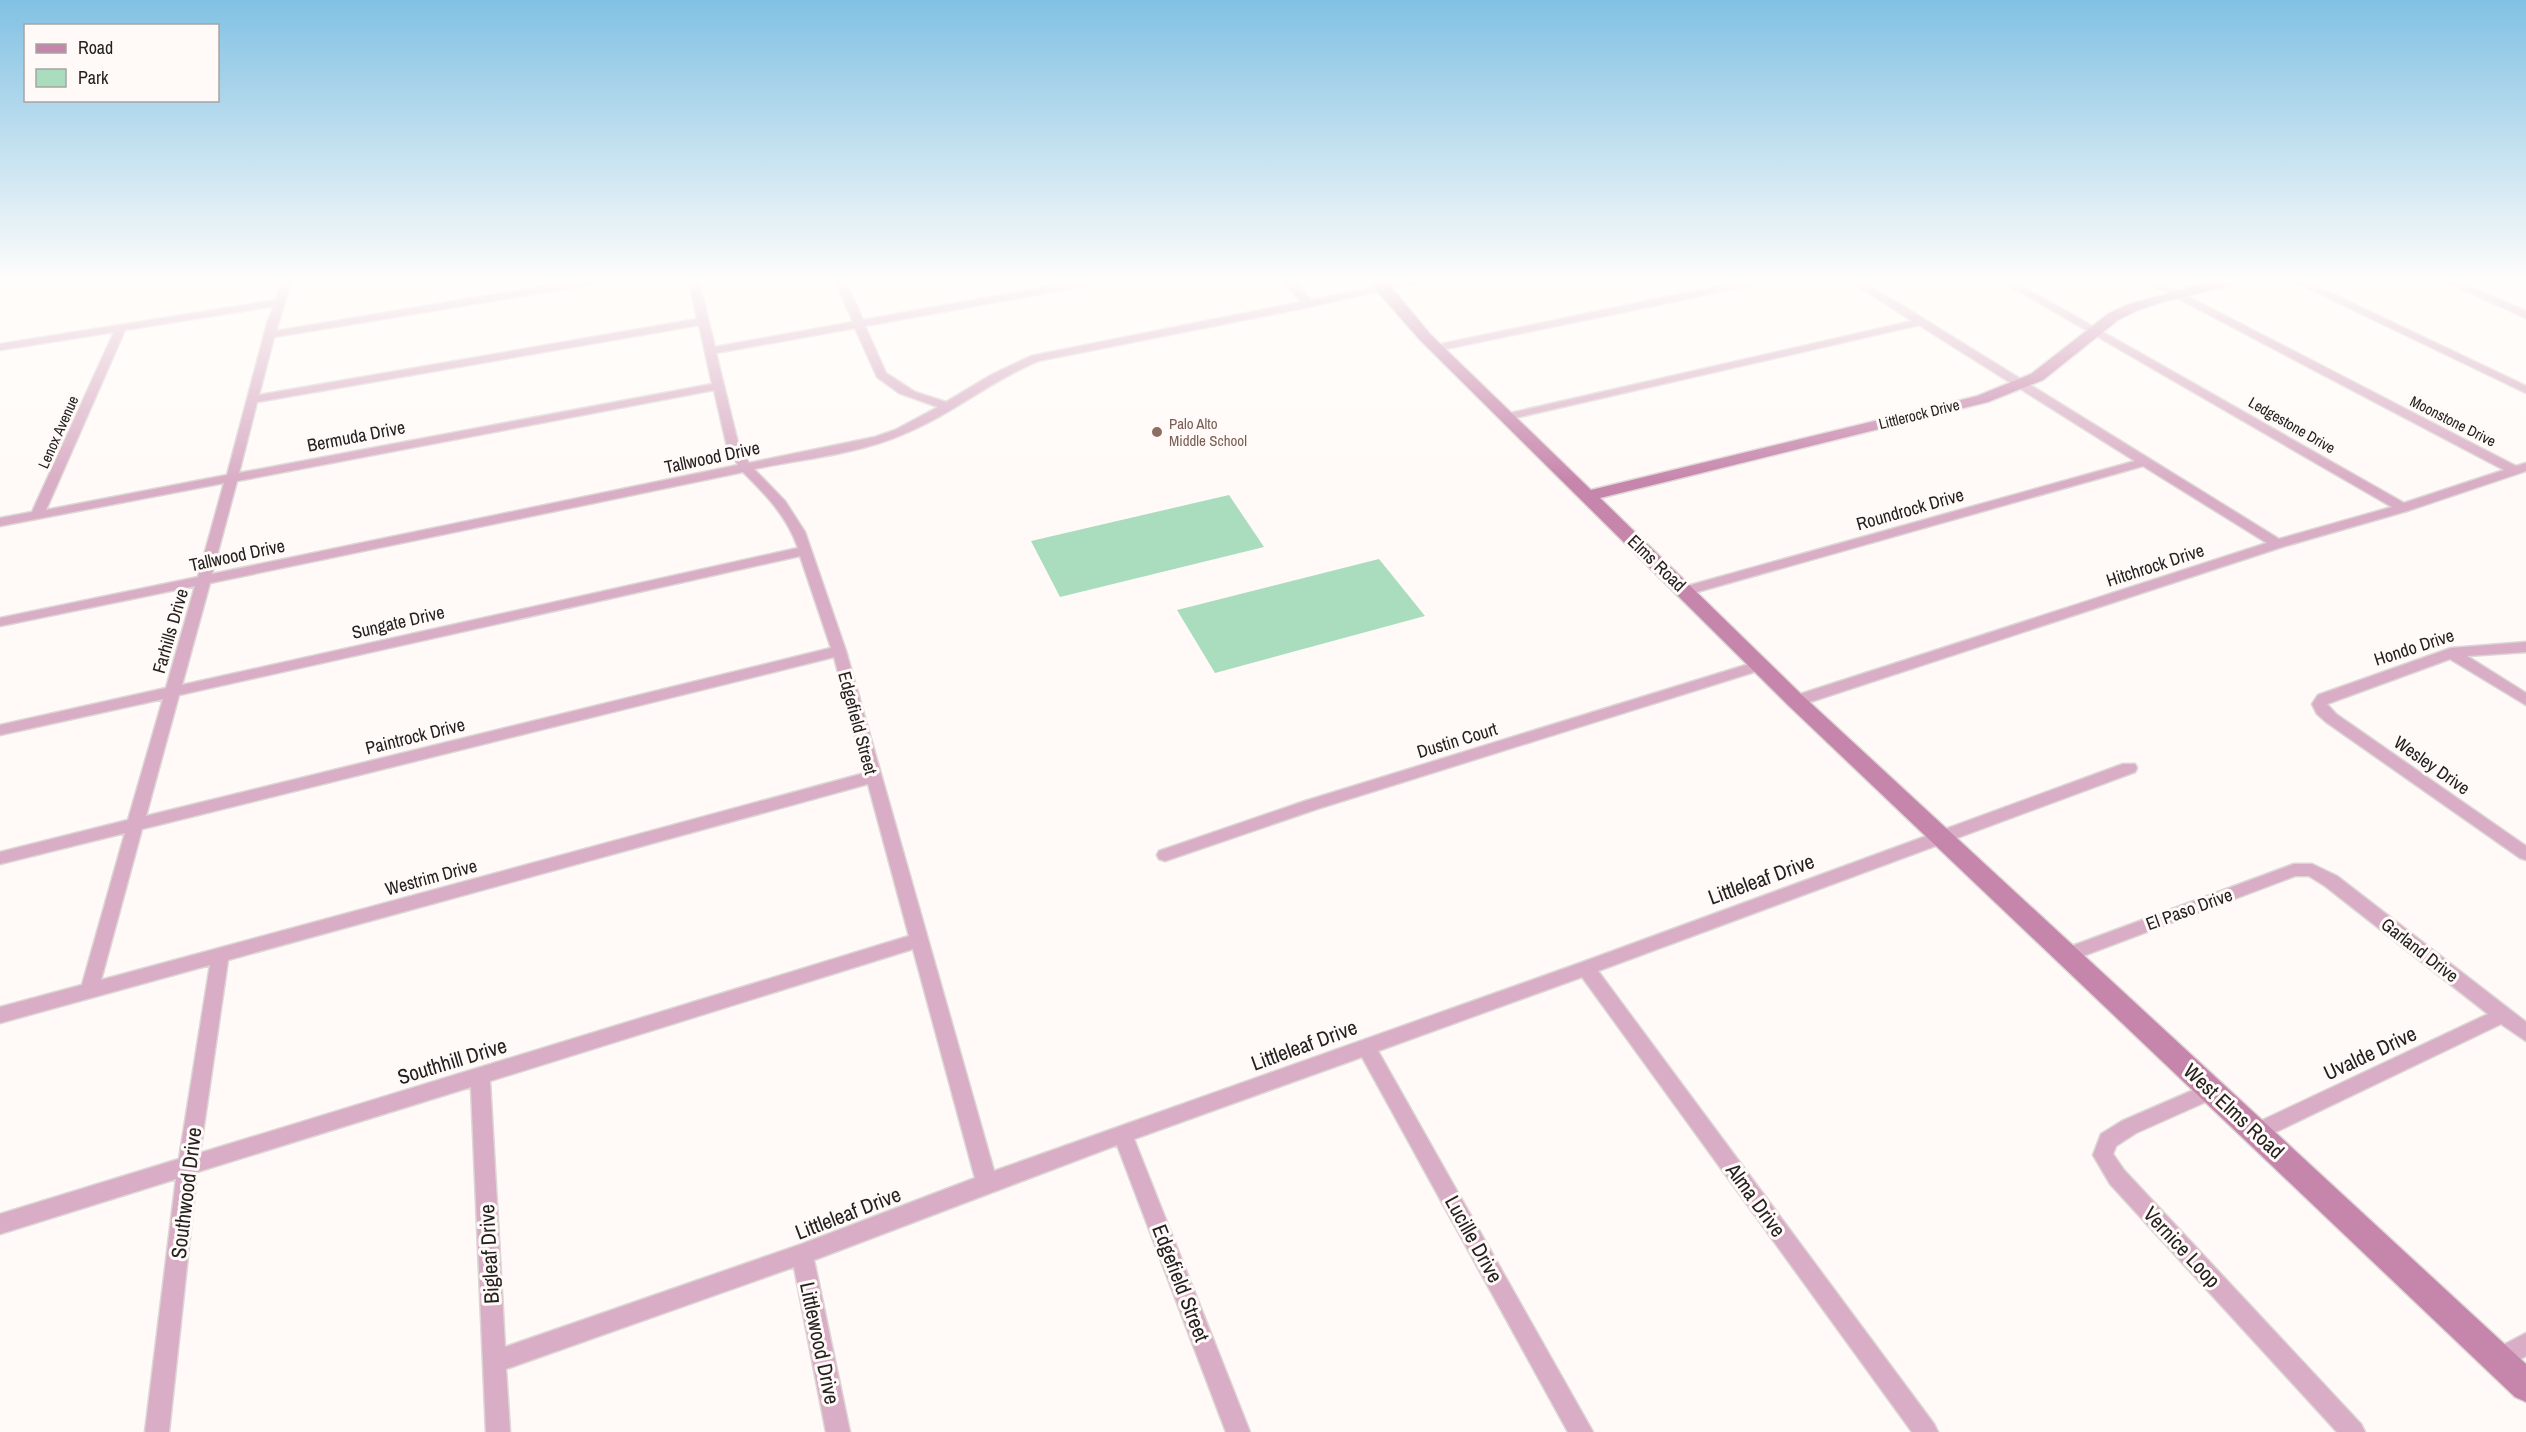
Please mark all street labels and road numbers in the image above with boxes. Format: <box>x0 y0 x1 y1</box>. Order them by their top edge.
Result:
street label: Moonstone Drive <box>2407 390 2500 452</box>
street label: Lenox Avenue <box>33 392 83 472</box>
street label: Ledgestone Drive <box>2245 392 2339 458</box>
street label: Littlerock Drive <box>1876 394 1962 434</box>
street label: Bermuda Drive <box>305 414 407 458</box>
street label: Tallwood Drive <box>662 435 762 479</box>
street label: Roundrock Drive <box>1853 482 1967 536</box>
street label: Elms Road <box>1622 529 1692 597</box>
street label: Tallwood Drive <box>187 533 287 577</box>
street label: Hitchrock Drive <box>2103 537 2207 593</box>
street label: Farhills Drive <box>146 586 194 676</box>
street label: Sungate Drive <box>349 599 447 645</box>
street label: Hondo Drive <box>2371 622 2457 672</box>
street label: Edgefield Street <box>832 669 884 777</box>
street label: Paintrock Drive <box>363 712 467 760</box>
street label: Dustin Court <box>1414 716 1500 764</box>
street label: Wesley Drive <box>2389 730 2475 800</box>
street label: Littleleaf Drive <box>1704 846 1818 912</box>
street label: Westrim Drive <box>382 853 480 901</box>
street label: El Paso Drive <box>2142 882 2236 936</box>
street label: Garland Drive <box>2376 912 2464 988</box>
street label: Littleleaf Drive <box>1247 1012 1361 1078</box>
street label: Uvalde Drive <box>2319 1019 2421 1087</box>
street label: Southhill Drive <box>394 1031 510 1091</box>
street label: West Elms Road <box>2177 1057 2291 1165</box>
street label: Southwood Drive <box>164 1126 208 1260</box>
street label: Alma Drive <box>1719 1156 1793 1243</box>
street label: Littleleaf Drive <box>791 1180 905 1246</box>
street label: Lucille Drive <box>1438 1190 1510 1288</box>
street label: Vernice Loop <box>2137 1200 2227 1294</box>
street label: Bigleaf Drive <box>472 1204 506 1304</box>
street label: Edgefield Street <box>1145 1220 1217 1346</box>
street label: Littlewood Drive <box>793 1279 847 1407</box>

